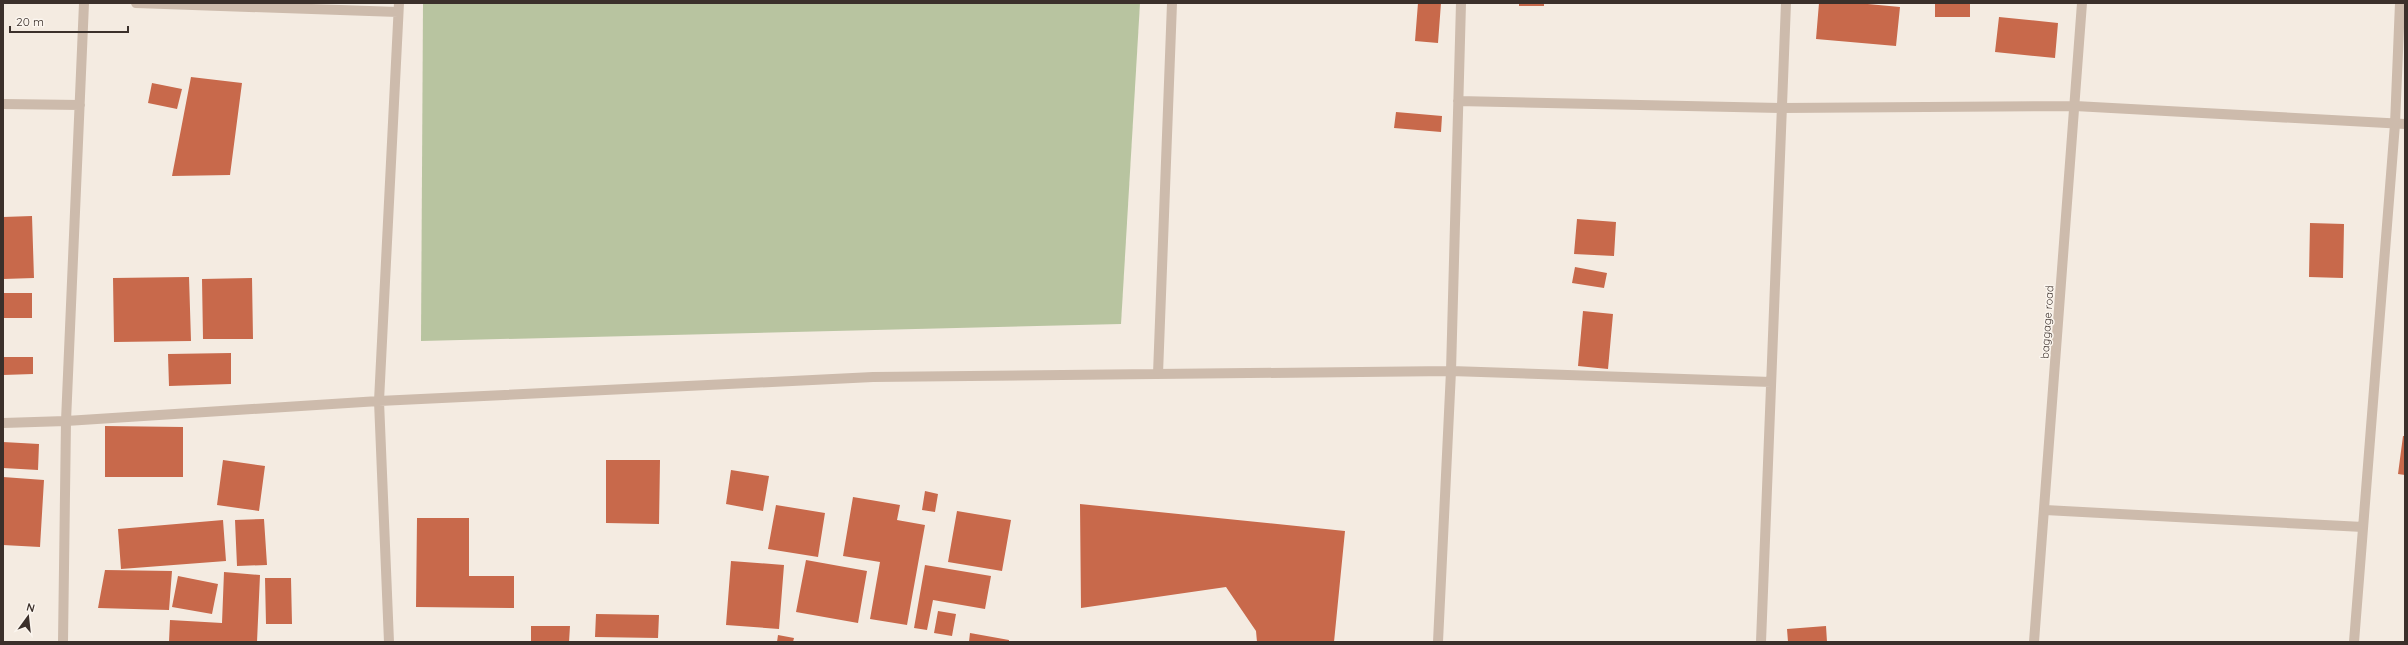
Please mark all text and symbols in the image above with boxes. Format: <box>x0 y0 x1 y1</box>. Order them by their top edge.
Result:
scale bar <box>10 8 128 34</box>
text: 20 m <box>16 14 44 29</box>
street label: baggage road <box>2037 285 2057 359</box>
north arrow <box>8 597 48 637</box>
text: N <box>25 600 36 615</box>

